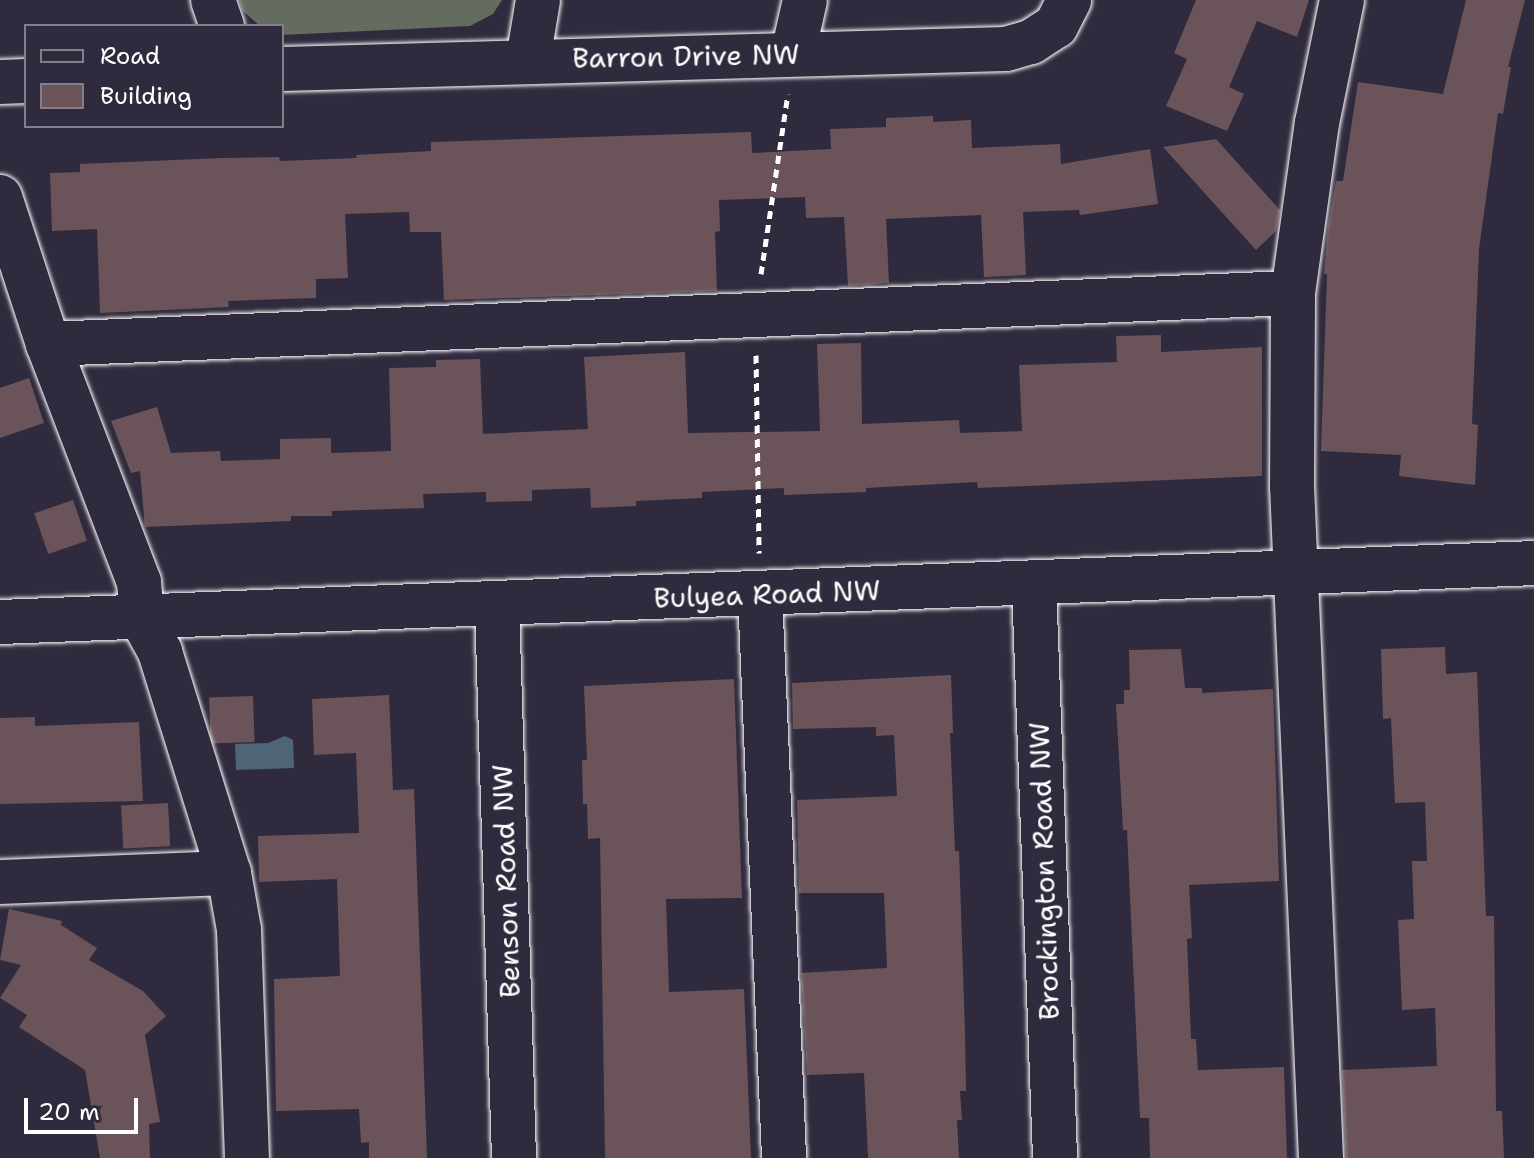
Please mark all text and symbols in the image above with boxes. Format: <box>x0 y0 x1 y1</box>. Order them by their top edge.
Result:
legend <box>24 24 284 128</box>
street label: Barron Drive NW <box>572 37 800 75</box>
text: Road <box>100 40 160 72</box>
text: Building <box>100 80 192 112</box>
street label: Bulyea Road NW <box>653 573 881 615</box>
street label: Brockington Road NW <box>1022 721 1066 1021</box>
street label: Benson Road NW <box>485 764 527 998</box>
scale bar <box>28 1082 142 1132</box>
text: 20 m <box>38 1096 100 1128</box>

